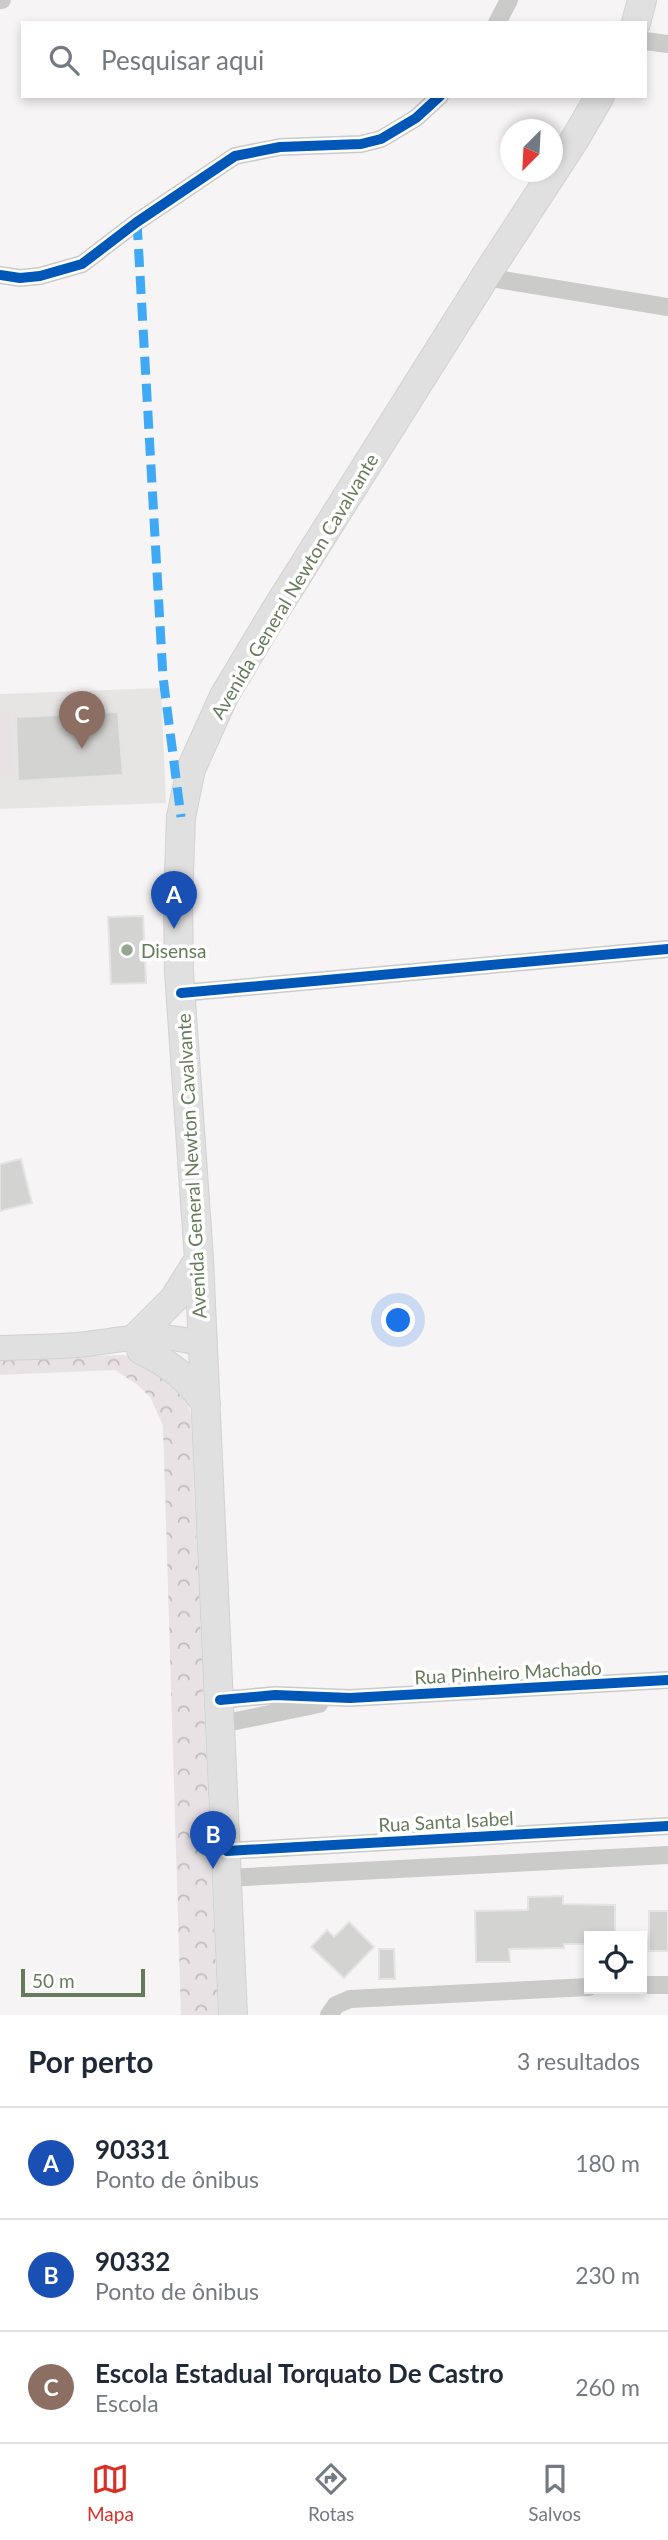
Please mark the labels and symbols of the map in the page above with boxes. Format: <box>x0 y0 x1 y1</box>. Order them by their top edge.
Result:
north arrow <box>500 119 563 182</box>
street label: Avenida General Newton Cavalvante <box>205 449 383 723</box>
pin: C <box>59 691 105 749</box>
pin: A <box>151 871 197 929</box>
place label: Disensa <box>141 939 206 962</box>
marker: Disensa <box>119 942 135 958</box>
street label: Avenida General Newton Cavalvante <box>172 1013 210 1319</box>
your location <box>381 1303 415 1337</box>
street label: Rua Pinheiro Machado <box>414 1656 602 1688</box>
street label: Rua Santa Isabel <box>378 1806 514 1836</box>
pin: B <box>190 1811 236 1869</box>
scale bar <box>21 1966 145 1998</box>

